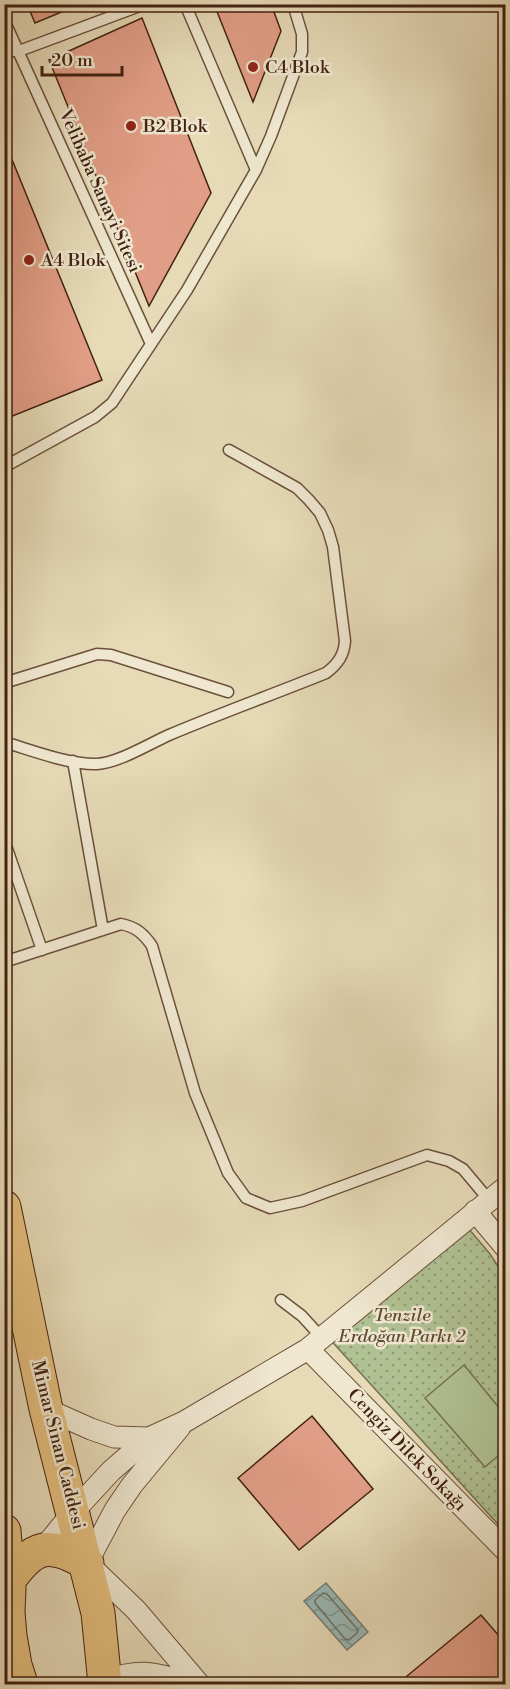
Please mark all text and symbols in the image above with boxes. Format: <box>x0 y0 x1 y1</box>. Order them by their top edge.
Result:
scale bar <box>42 39 122 77</box>
text: 20 m <box>51 49 93 72</box>
place label: C4 Blok <box>265 56 331 79</box>
marker: C4 Blok <box>246 60 260 74</box>
street label: Velibaba Sanayi Sitesi <box>53 105 146 277</box>
place label: B2 Blok <box>142 115 209 138</box>
marker: B2 Blok <box>124 119 138 133</box>
place label: A4 Blok <box>40 249 107 272</box>
marker: A4 Blok <box>22 253 36 267</box>
park label: Tenzile Erdoğan Parkı 2 <box>337 1304 466 1348</box>
street label: Mimar Sinan Caddesi <box>26 1358 90 1532</box>
street label: Cengiz Dilek Sokağı <box>342 1384 472 1516</box>

